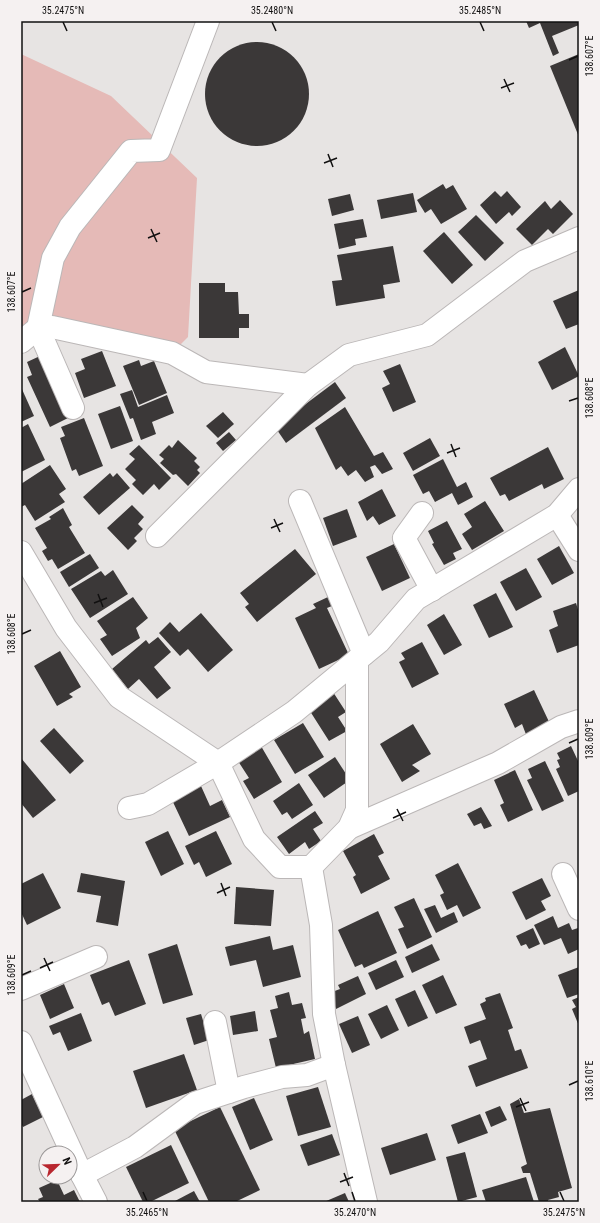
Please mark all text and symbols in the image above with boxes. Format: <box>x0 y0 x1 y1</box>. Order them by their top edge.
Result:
text: 35.2475°N <box>42 5 84 16</box>
text: 35.2480°N <box>251 5 293 16</box>
text: 35.2485°N <box>459 5 501 16</box>
text: 138.607°E <box>584 35 595 76</box>
text: 138.607°E <box>6 271 17 312</box>
text: 138.608°E <box>584 377 595 418</box>
text: 138.608°E <box>6 613 17 654</box>
text: 138.609°E <box>584 718 595 759</box>
text: 138.609°E <box>6 954 17 995</box>
text: 138.610°E <box>584 1060 595 1101</box>
north arrow <box>38 1145 78 1185</box>
text: N <box>59 1156 74 1167</box>
text: 35.2465°N <box>126 1207 168 1218</box>
text: 35.2470°N <box>334 1207 376 1218</box>
text: 35.2475°N <box>543 1207 585 1218</box>

